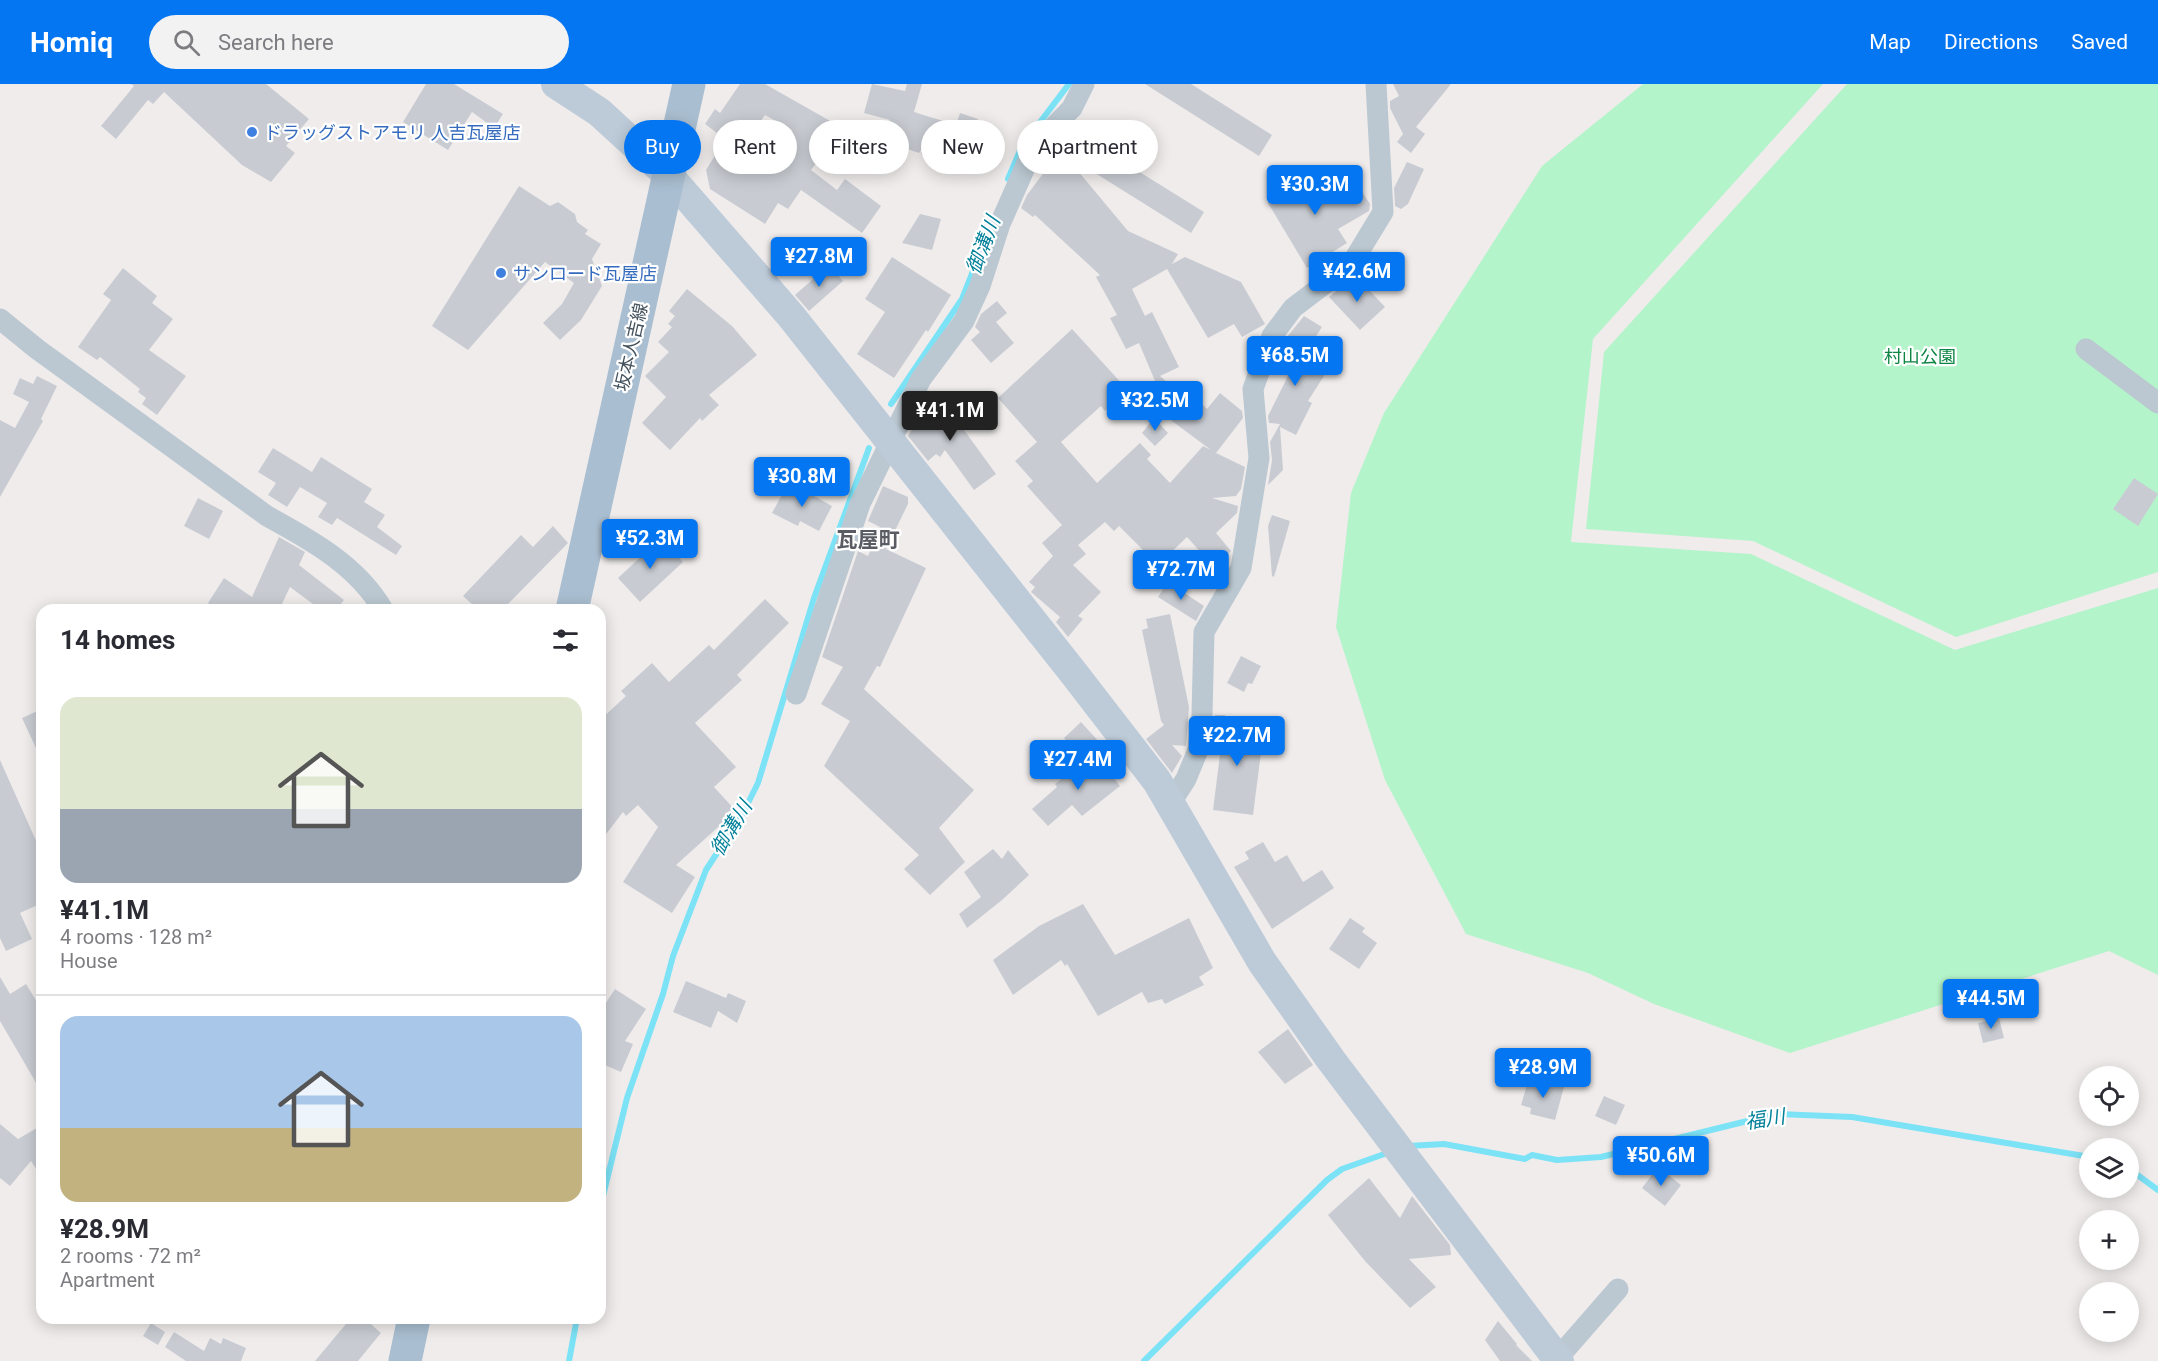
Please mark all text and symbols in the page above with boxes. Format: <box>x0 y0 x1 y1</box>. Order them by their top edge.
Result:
search box <box>149 15 569 69</box>
text: Homiq <box>30 26 113 59</box>
icon: search <box>170 26 203 59</box>
text: Search here <box>218 30 334 55</box>
text: Map <box>1869 30 1911 54</box>
text: Directions <box>1944 30 2038 54</box>
text: Saved <box>2071 30 2128 54</box>
chip: Buy <box>624 120 701 174</box>
chip: Rent <box>713 120 797 174</box>
chip: Filters <box>809 120 909 174</box>
chip: New <box>921 120 1005 174</box>
chip: Apartment <box>1017 120 1158 174</box>
place label: ドラッグストアモリ 人吉瓦屋店 <box>264 122 520 143</box>
marker: ドラッグストアモリ 人吉瓦屋店 <box>245 125 259 139</box>
pin: ¥30.3M <box>1266 165 1364 216</box>
text: ¥30.3M <box>1281 172 1349 196</box>
water label: 御溝川 <box>961 211 1006 277</box>
pin: ¥27.8M <box>770 237 868 288</box>
text: ¥27.8M <box>785 244 853 268</box>
pin: ¥42.6M <box>1308 252 1406 303</box>
text: ¥42.6M <box>1323 259 1391 283</box>
place label: サンロード瓦屋店 <box>513 263 657 284</box>
marker: サンロード瓦屋店 <box>494 266 508 280</box>
street label: 坂本人吉線 <box>611 301 651 393</box>
pin: ¥68.5M <box>1246 336 1344 387</box>
text: ¥68.5M <box>1261 343 1329 367</box>
park label: 村山公園 <box>1884 346 1956 367</box>
pin: ¥32.5M <box>1106 381 1204 432</box>
text: ¥32.5M <box>1121 388 1189 412</box>
pin: ¥41.1M <box>901 391 999 442</box>
text: ¥41.1M <box>916 398 984 422</box>
pin: ¥30.8M <box>753 457 851 508</box>
text: ¥30.8M <box>768 464 836 488</box>
pin: ¥52.3M <box>601 519 699 570</box>
text: ¥52.3M <box>616 526 684 550</box>
district label: 瓦屋町 <box>837 528 900 552</box>
pin: ¥72.7M <box>1132 550 1230 601</box>
text: ¥72.7M <box>1147 557 1215 581</box>
icon: filters <box>549 624 582 657</box>
text: 14 homes <box>60 625 175 655</box>
pin: ¥22.7M <box>1188 716 1286 767</box>
text: ¥22.7M <box>1203 723 1271 747</box>
icon: home <box>267 736 375 844</box>
pin: ¥27.4M <box>1029 740 1127 791</box>
text: ¥27.4M <box>1044 747 1112 771</box>
water label: 御溝川 <box>705 794 758 860</box>
text: ¥41.1M <box>60 895 149 925</box>
text: 4 rooms · 128 m² <box>60 925 212 949</box>
text: House <box>60 949 118 973</box>
pin: ¥44.5M <box>1942 979 2040 1030</box>
text: ¥44.5M <box>1957 986 2025 1010</box>
pin: ¥28.9M <box>1494 1048 1592 1099</box>
icon: home <box>267 1055 375 1163</box>
text: ¥28.9M <box>1509 1055 1577 1079</box>
map controls <box>2079 1066 2139 1342</box>
button: locate <box>2079 1066 2139 1126</box>
water label: 福川 <box>1743 1104 1789 1134</box>
pin: ¥50.6M <box>1612 1136 1710 1187</box>
button: layers <box>2079 1138 2139 1198</box>
text: ¥50.6M <box>1627 1143 1695 1167</box>
button: + <box>2079 1210 2139 1270</box>
text: ¥28.9M <box>60 1214 149 1244</box>
text: 2 rooms · 72 m² <box>60 1244 201 1268</box>
text: Apartment <box>60 1268 155 1292</box>
button: − <box>2079 1282 2139 1342</box>

